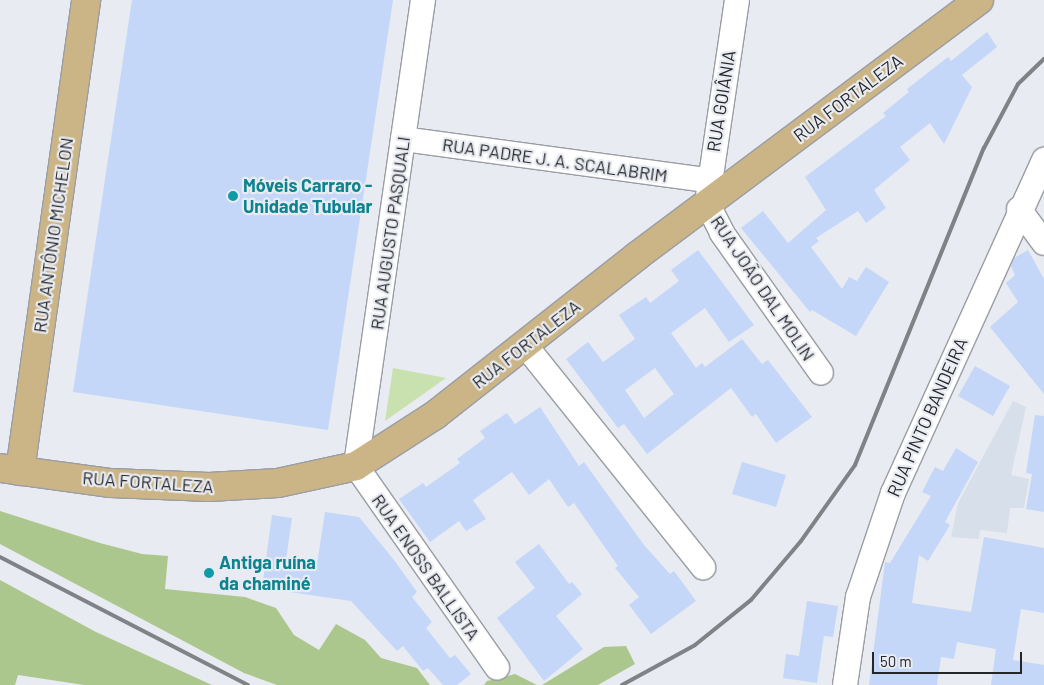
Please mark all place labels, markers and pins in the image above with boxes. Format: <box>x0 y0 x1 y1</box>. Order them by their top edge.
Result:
place label: Móveis Carraro - Unidade Tubular <box>243 175 372 218</box>
marker: Móveis Carraro - Unidade Tubular <box>227 190 239 202</box>
place label: Antiga ruína da chaminé <box>219 552 316 594</box>
marker: Antiga ruína da chaminé <box>203 567 215 579</box>

